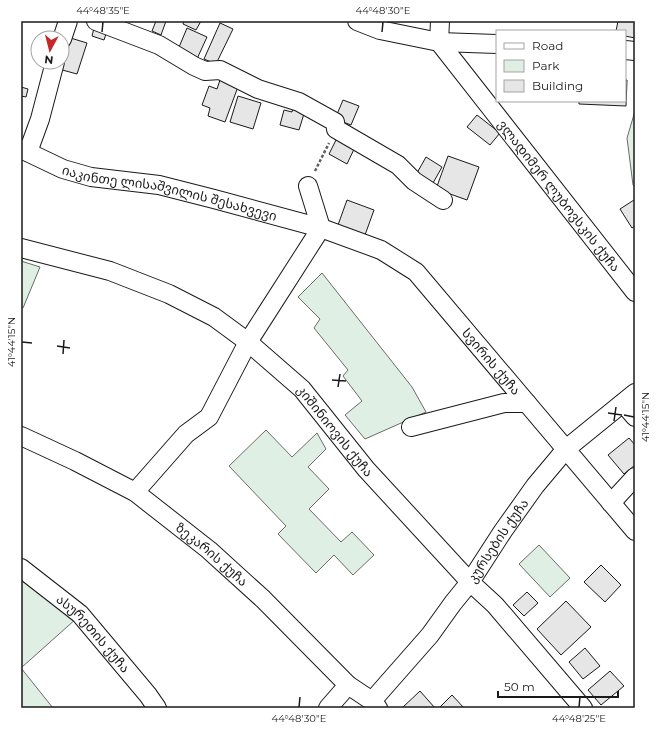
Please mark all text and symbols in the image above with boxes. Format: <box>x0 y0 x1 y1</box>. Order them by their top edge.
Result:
text: 44°48'35"E <box>76 4 130 17</box>
text: 44°48'30"E <box>356 4 411 17</box>
north arrow <box>30 30 70 70</box>
legend <box>496 30 626 102</box>
text: Road <box>532 38 563 53</box>
text: N <box>44 52 54 67</box>
text: Park <box>532 58 560 73</box>
text: Building <box>532 78 583 93</box>
street label: ვლადიმერ ლუბოვსკის ქუჩა <box>495 116 624 275</box>
street label: იაკინთე ლისაშვილის შესახვევი <box>60 161 279 224</box>
text: 41°44'15"N <box>5 317 18 367</box>
street label: სვირის ქუჩა <box>459 325 524 398</box>
street label: კიშინიოვის ქუჩა <box>294 382 377 480</box>
text: 41°44'15"N <box>639 392 652 442</box>
street label: კურსების ქუჩა <box>464 495 532 586</box>
street label: ზეკარის ქუჩა <box>173 519 251 589</box>
street label: ასურეთის ქუჩა <box>53 591 134 676</box>
scale bar <box>498 673 618 699</box>
text: 50 m <box>504 679 535 694</box>
text: 44°48'30"E <box>272 712 327 725</box>
text: 44°48'25"E <box>552 712 606 725</box>

